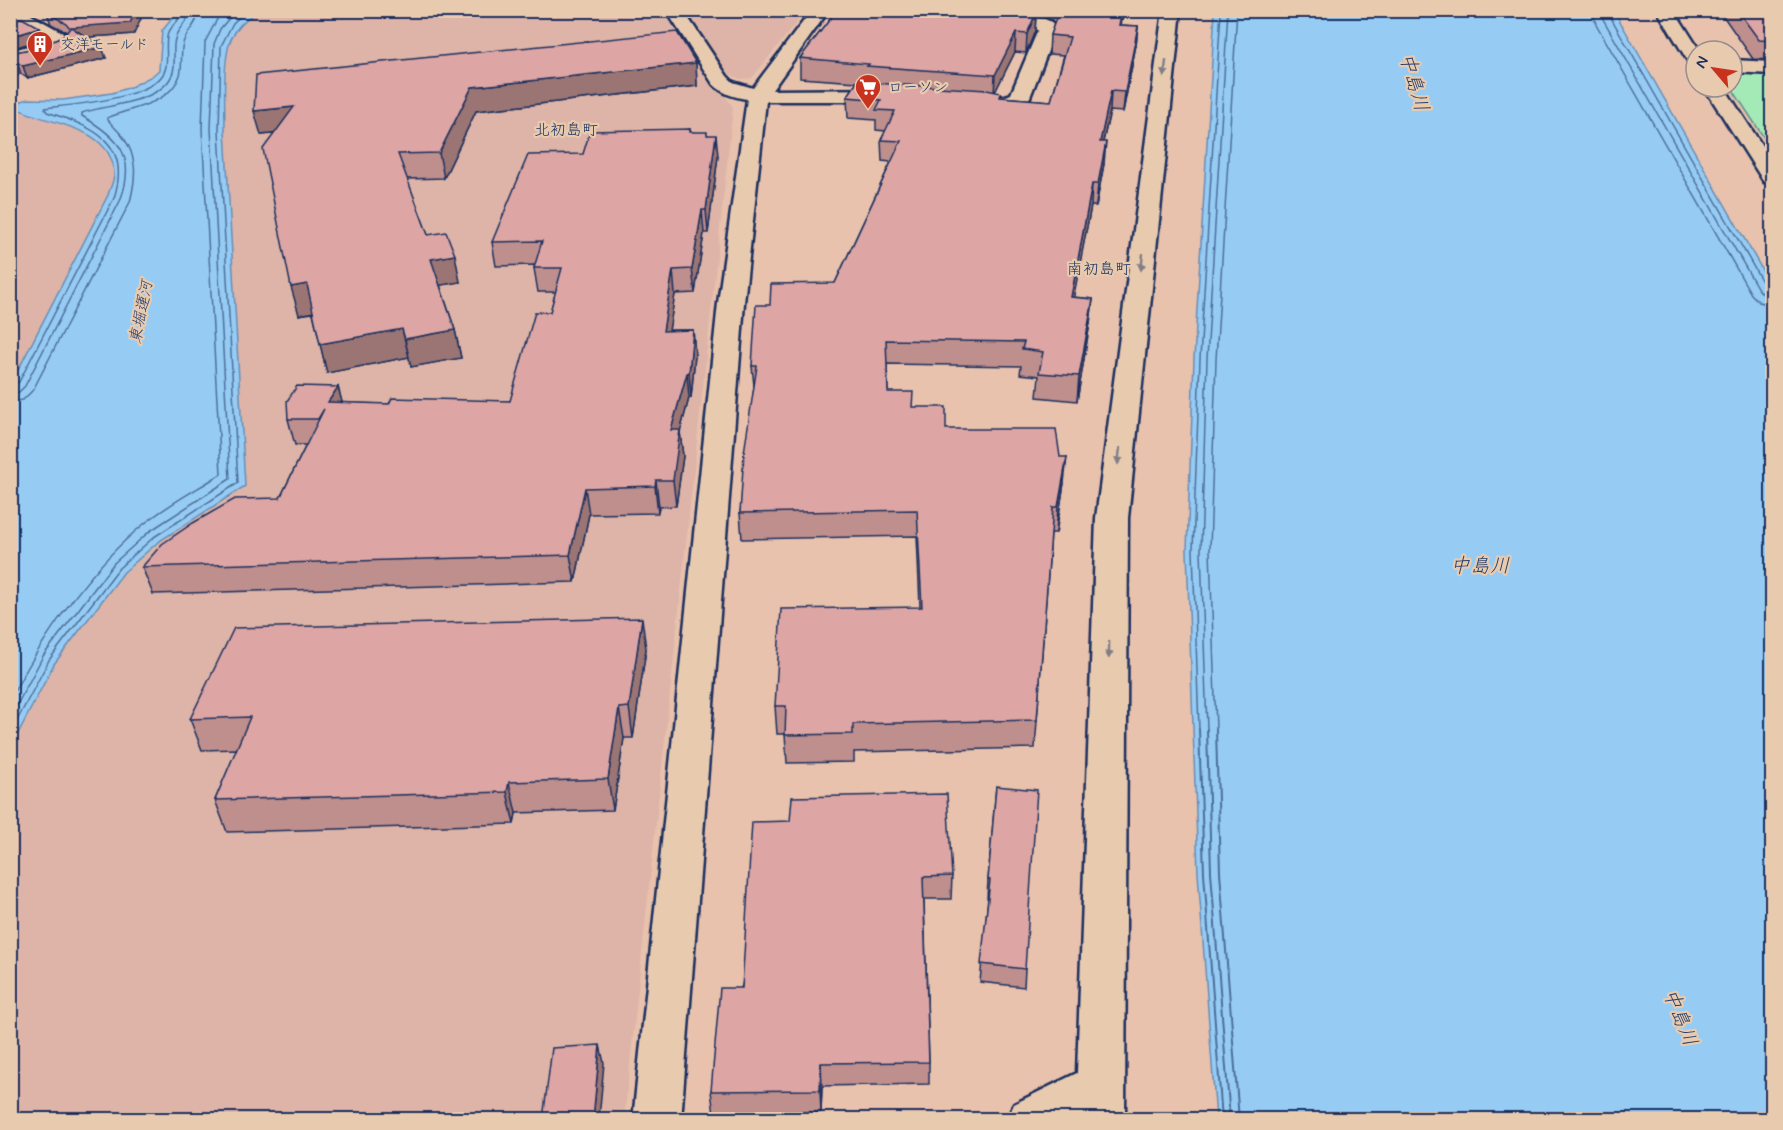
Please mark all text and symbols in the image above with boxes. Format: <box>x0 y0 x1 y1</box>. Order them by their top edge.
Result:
building icon: 交洋モールド <box>25 29 55 67</box>
place label: 交洋モールド <box>60 35 149 55</box>
north arrow <box>1684 39 1744 99</box>
water label: 中島川 <box>1392 50 1435 115</box>
text: N <box>1690 53 1714 72</box>
one-way arrow <box>1160 59 1170 78</box>
supermarket icon: ローソン <box>853 72 883 110</box>
place label: ローソン <box>888 78 948 98</box>
district label: 北初島町 <box>534 120 598 141</box>
one-way arrow <box>1137 253 1147 272</box>
district label: 南初島町 <box>1067 259 1131 280</box>
water label: 東堀運河 <box>125 277 158 346</box>
one-way arrow <box>1114 446 1124 465</box>
water label: 中島川 <box>1450 553 1510 580</box>
one-way arrow <box>1104 641 1114 660</box>
water label: 中島川 <box>1656 985 1703 1050</box>

